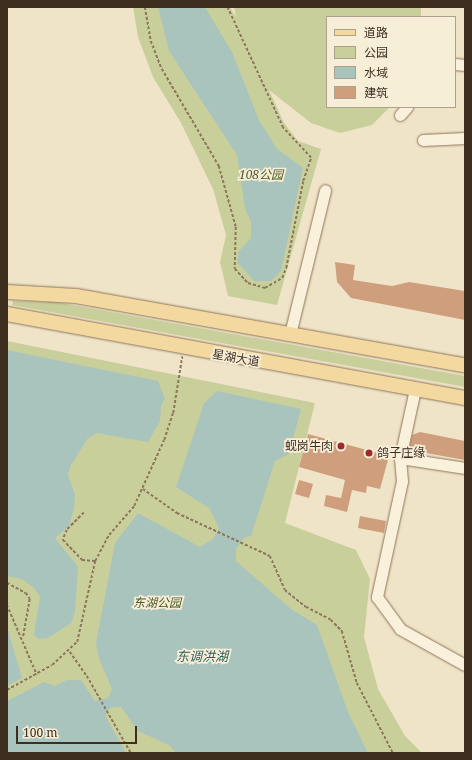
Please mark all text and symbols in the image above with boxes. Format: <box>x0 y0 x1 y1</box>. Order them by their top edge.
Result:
legend <box>326 16 456 108</box>
text: 道路 <box>364 24 388 41</box>
text: 公园 <box>364 44 388 61</box>
text: 水域 <box>364 64 388 81</box>
text: 建筑 <box>364 84 388 101</box>
park label: 108公园 <box>239 168 283 182</box>
street label: 星湖大道 <box>211 347 261 369</box>
place label: 蚬岗牛肉 <box>285 439 333 453</box>
marker: 蚬岗牛肉 <box>336 441 346 451</box>
place label: 鸽子庄缘 <box>377 446 425 460</box>
marker: 鸽子庄缘 <box>364 448 374 458</box>
park label: 东湖公园 <box>133 596 181 610</box>
water label: 东调洪湖 <box>176 648 228 664</box>
scale bar <box>18 718 139 744</box>
text: 100 m <box>23 724 58 741</box>

